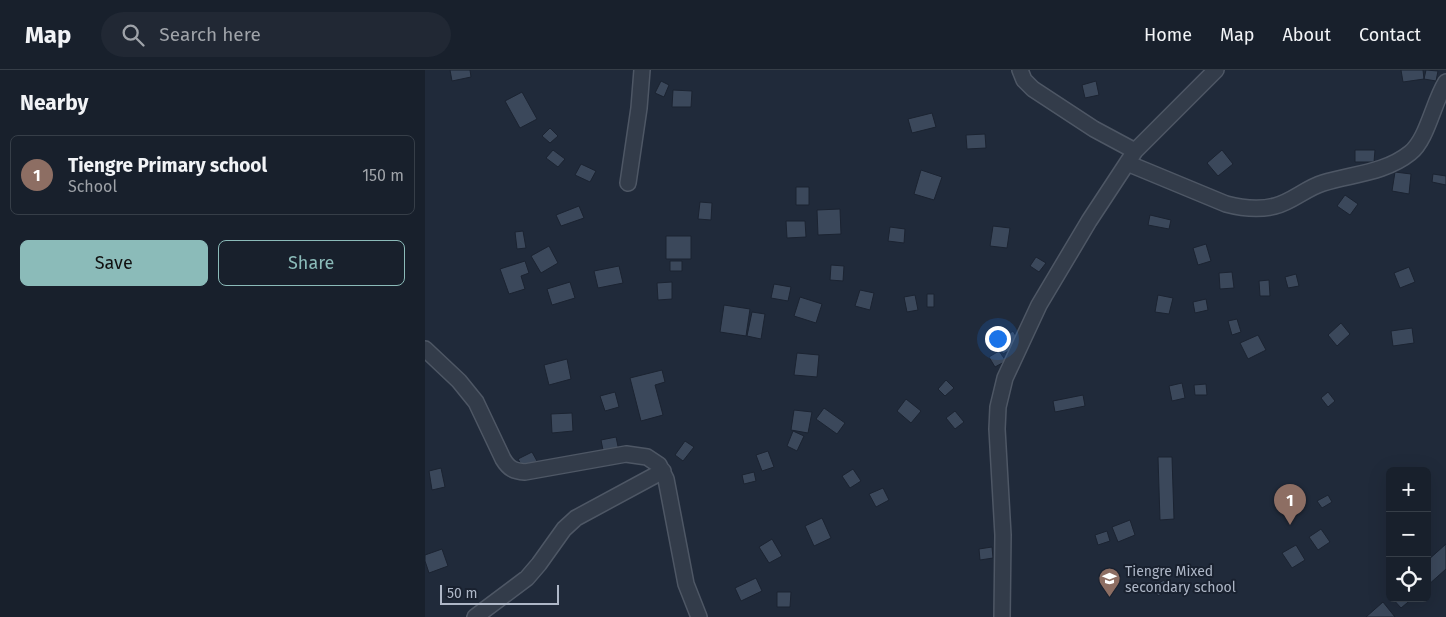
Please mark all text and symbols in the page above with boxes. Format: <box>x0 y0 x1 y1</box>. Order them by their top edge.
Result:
search box <box>101 12 451 57</box>
text: Map <box>25 21 71 49</box>
icon: search <box>119 21 147 49</box>
text: Search here <box>159 23 261 46</box>
text: Home <box>1144 24 1192 46</box>
text: Map <box>1220 24 1254 46</box>
text: About <box>1282 24 1331 46</box>
text: Contact <box>1359 24 1421 46</box>
text: Nearby <box>20 90 88 116</box>
text: Tiengre Primary school <box>68 154 267 177</box>
text: 1 <box>33 166 41 185</box>
text: 150 m <box>362 166 404 185</box>
text: School <box>68 177 117 196</box>
button: Save <box>20 240 208 286</box>
button: Share <box>218 240 405 286</box>
your location <box>985 326 1011 352</box>
map controls <box>1386 467 1431 602</box>
button: + <box>1386 467 1431 512</box>
pin: 1 <box>1274 484 1306 525</box>
button: − <box>1386 512 1431 557</box>
button: locate <box>1386 557 1431 602</box>
place label: Tiengre Mixed secondary school <box>1125 563 1236 596</box>
school or university icon: Tiengre Mixed secondary school <box>1097 567 1121 598</box>
scale bar <box>440 582 559 605</box>
text: 50 m <box>447 585 478 602</box>

